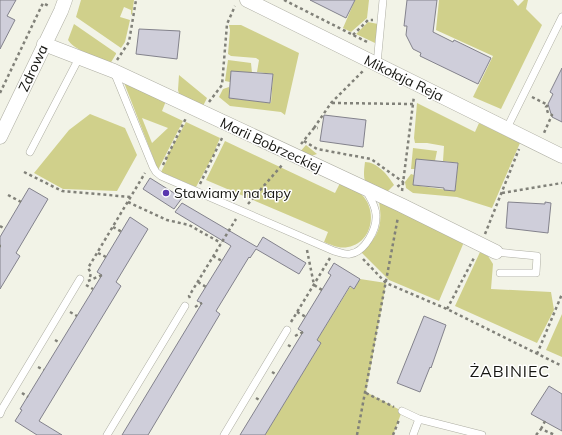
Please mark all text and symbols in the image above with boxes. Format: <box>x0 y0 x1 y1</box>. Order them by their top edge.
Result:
street label: Zdrowa <box>14 42 52 94</box>
street label: Mikołaja Reja <box>361 51 447 105</box>
street label: Marii Bobrzeckiej <box>217 114 325 176</box>
place label: Stawiamy na łapy <box>174 184 291 202</box>
marker: Stawiamy na łapy <box>161 188 171 198</box>
district label: ŻABINIEC <box>470 361 550 381</box>

